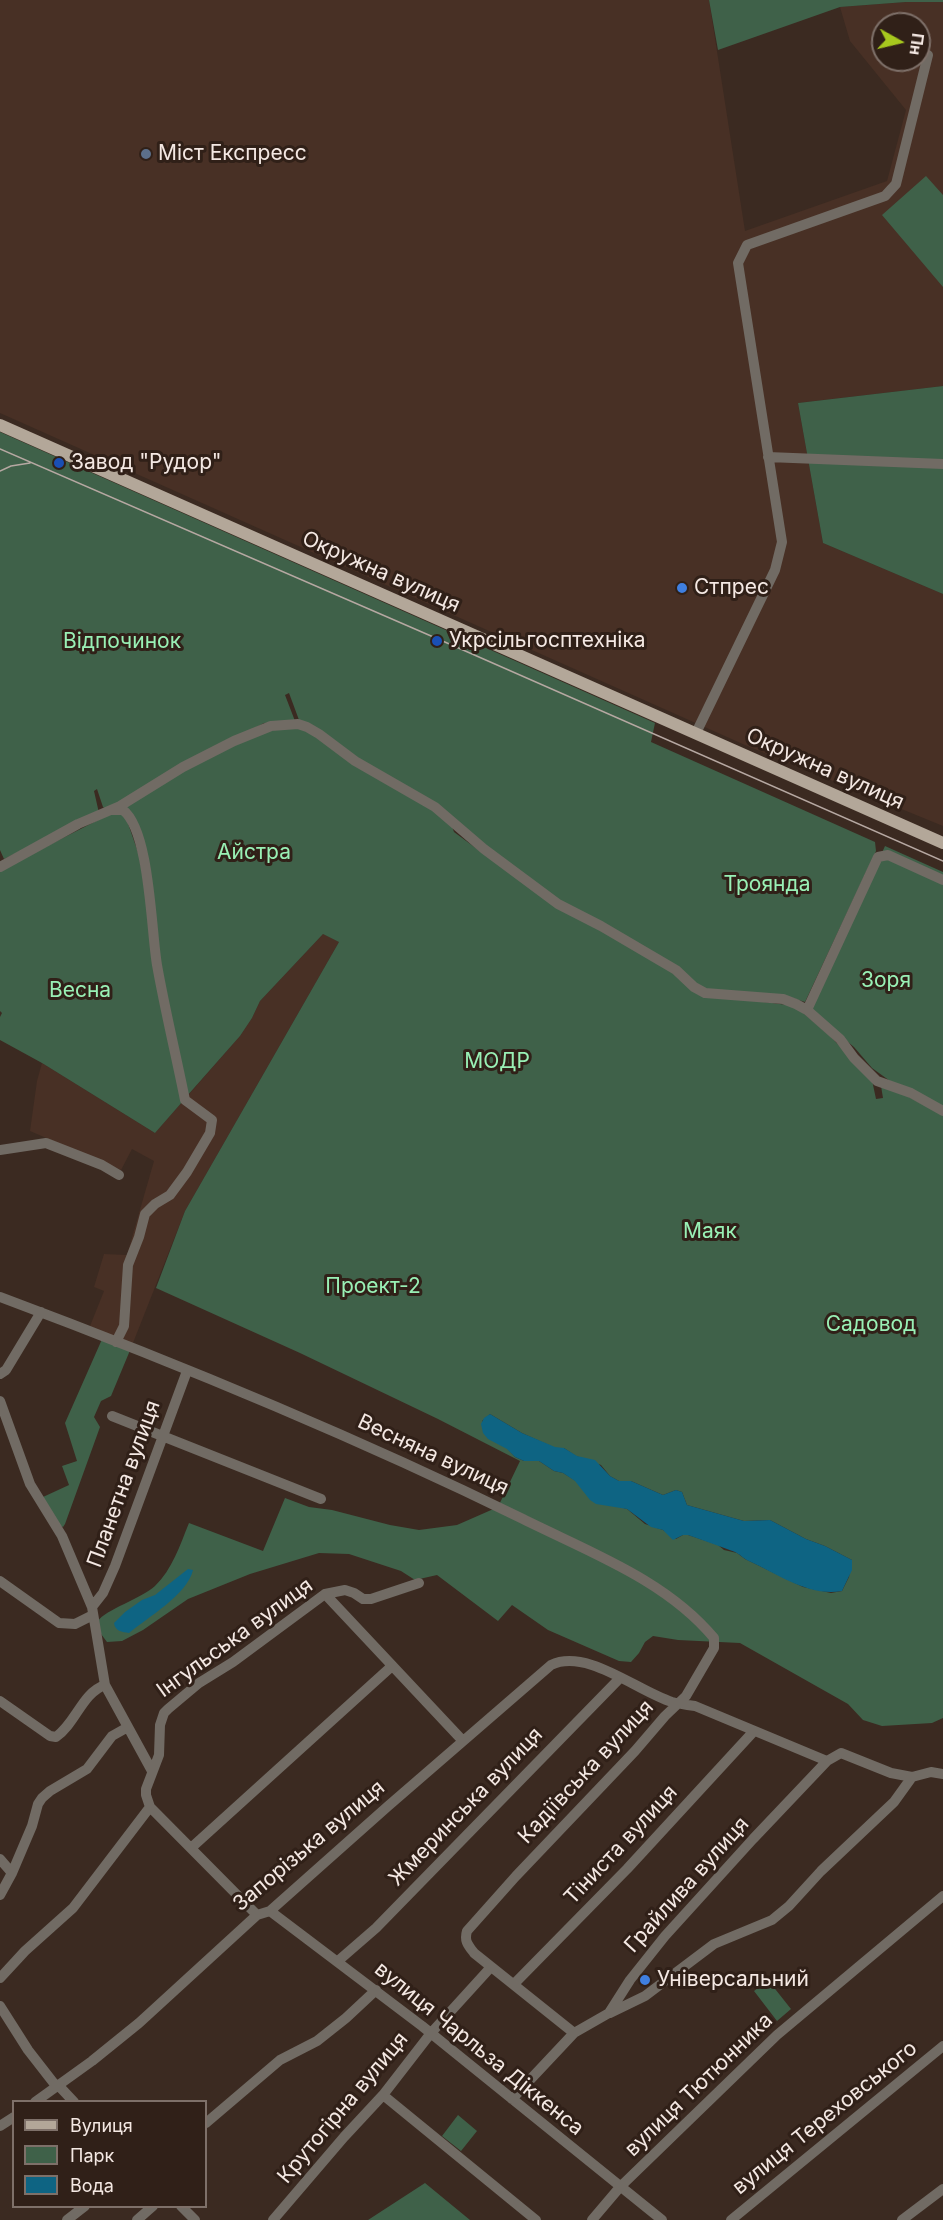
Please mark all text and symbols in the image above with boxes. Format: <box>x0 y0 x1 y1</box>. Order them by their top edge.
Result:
north arrow <box>871 12 931 72</box>
text: Пн <box>905 32 928 56</box>
place label: Міст Експресс <box>158 141 307 167</box>
marker: Міст Експресс <box>139 147 153 161</box>
place label: Завод "Рудор" <box>71 450 221 476</box>
marker: Завод "Рудор" <box>52 456 66 470</box>
street label: Окружна вулиця <box>298 526 464 618</box>
place label: Стпрес <box>694 575 769 601</box>
marker: Стпрес <box>675 581 689 595</box>
place label: Укрсільгосптехніка <box>449 628 646 654</box>
park label: Відпочинок <box>63 629 181 655</box>
marker: Укрсільгосптехніка <box>430 634 444 648</box>
street label: Окружна вулиця <box>742 723 908 815</box>
park label: Айстра <box>217 840 291 866</box>
park label: Троянда <box>724 872 810 898</box>
park label: Зоря <box>861 968 911 994</box>
park label: Весна <box>49 978 111 1004</box>
park label: МОДР <box>464 1049 530 1075</box>
park label: Маяк <box>683 1219 737 1245</box>
park label: Проект-2 <box>325 1274 421 1300</box>
park label: Садовод <box>826 1312 916 1338</box>
street label: Планетна вулиця <box>82 1397 166 1571</box>
street label: Весняна вулиця <box>354 1409 512 1501</box>
street label: Інгульська вулиця <box>152 1573 318 1703</box>
street label: Кадіївська вулиця <box>513 1695 659 1849</box>
street label: Жмеринська вулиця <box>384 1723 548 1891</box>
street label: Запорізька вулиця <box>228 1775 390 1917</box>
street label: Тіниста вулиця <box>559 1780 683 1910</box>
street label: Грайлива вулиця <box>620 1812 754 1958</box>
street label: вулиця Чарльза Діккенса <box>369 1957 589 2141</box>
place label: Універсальний <box>657 1967 809 1993</box>
marker: Універсальний <box>638 1973 652 1987</box>
street label: вулиця Тютюнника <box>620 2008 778 2162</box>
street label: Крутогірна вулиця <box>272 2027 414 2189</box>
street label: вулиця Тереховського <box>728 2036 922 2200</box>
legend <box>12 2100 207 2208</box>
text: Вулиця <box>70 2115 133 2136</box>
text: Парк <box>70 2145 114 2166</box>
text: Вода <box>70 2175 114 2196</box>

